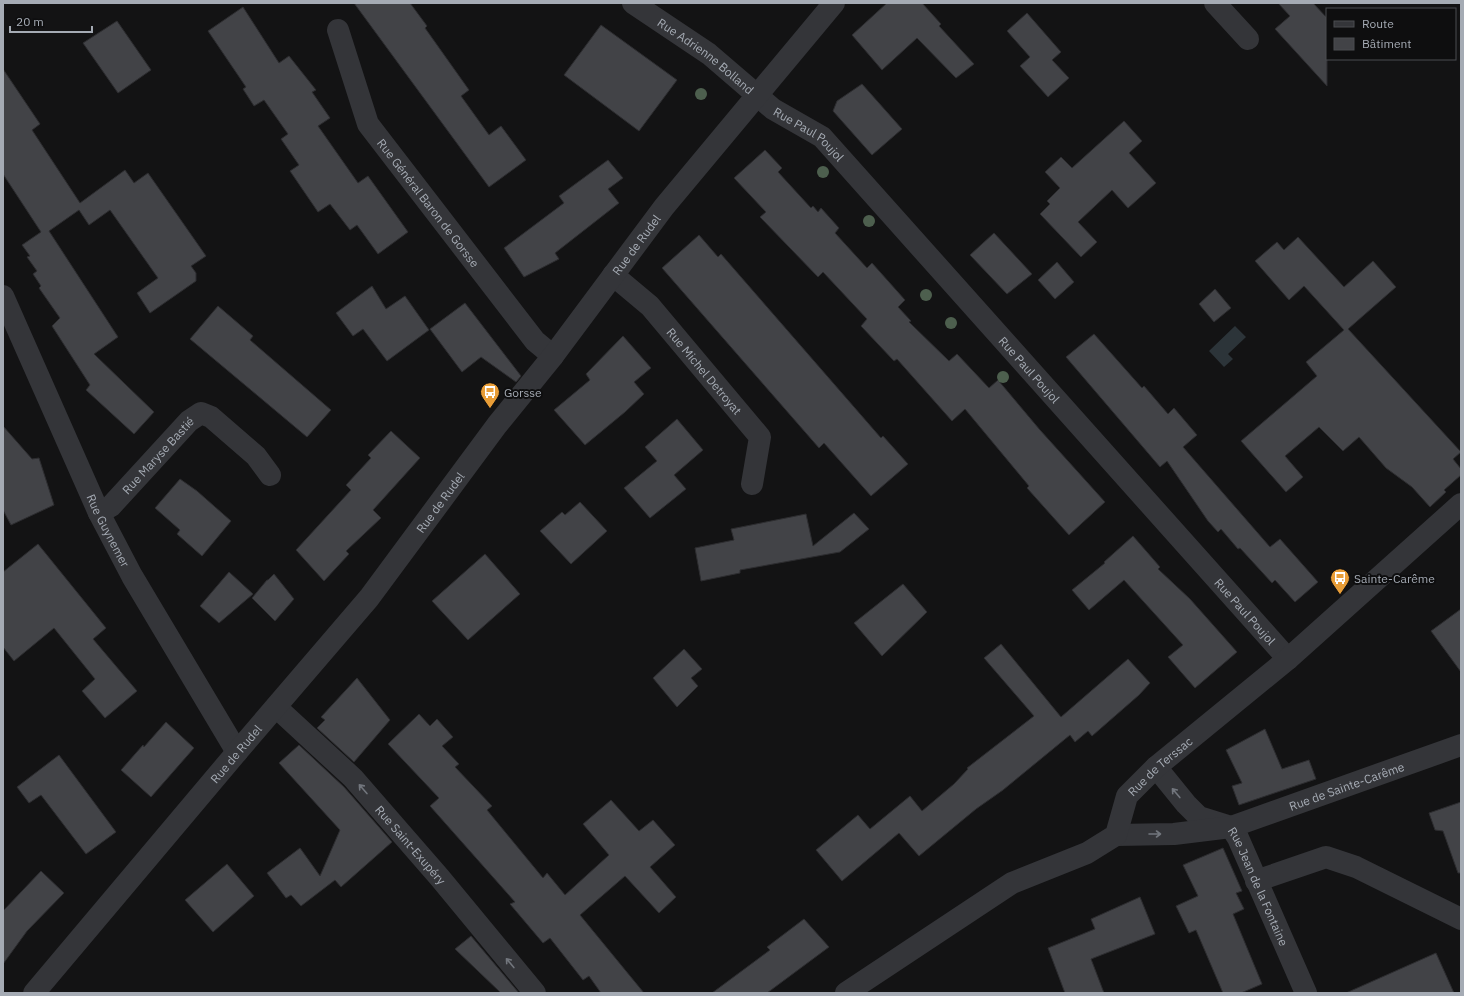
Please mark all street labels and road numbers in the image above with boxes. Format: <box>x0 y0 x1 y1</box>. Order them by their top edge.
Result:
street label: Rue Adrienne Bolland <box>655 14 757 97</box>
street label: Rue Paul Poujol <box>771 104 847 164</box>
street label: Rue Général Baron de Gorsse <box>374 135 483 270</box>
street label: Rue de Rudel <box>609 211 663 278</box>
street label: Rue Michel Detroyat <box>664 324 745 417</box>
street label: Rue Paul Poujol <box>996 333 1063 406</box>
street label: Rue Maryse Bastié <box>118 413 197 497</box>
street label: Rue de Rudel <box>412 469 467 536</box>
street label: Rue Guynemer <box>84 491 134 570</box>
street label: Rue Paul Poujol <box>1212 575 1279 648</box>
street label: Rue de Rudel <box>207 721 265 786</box>
street label: Rue de Terssac <box>1124 733 1195 799</box>
street label: Rue de Sainte-Carême <box>1287 758 1407 813</box>
street label: Rue Saint-Exupéry <box>372 802 449 887</box>
street label: Rue Jean de la Fontaine <box>1225 824 1292 948</box>

